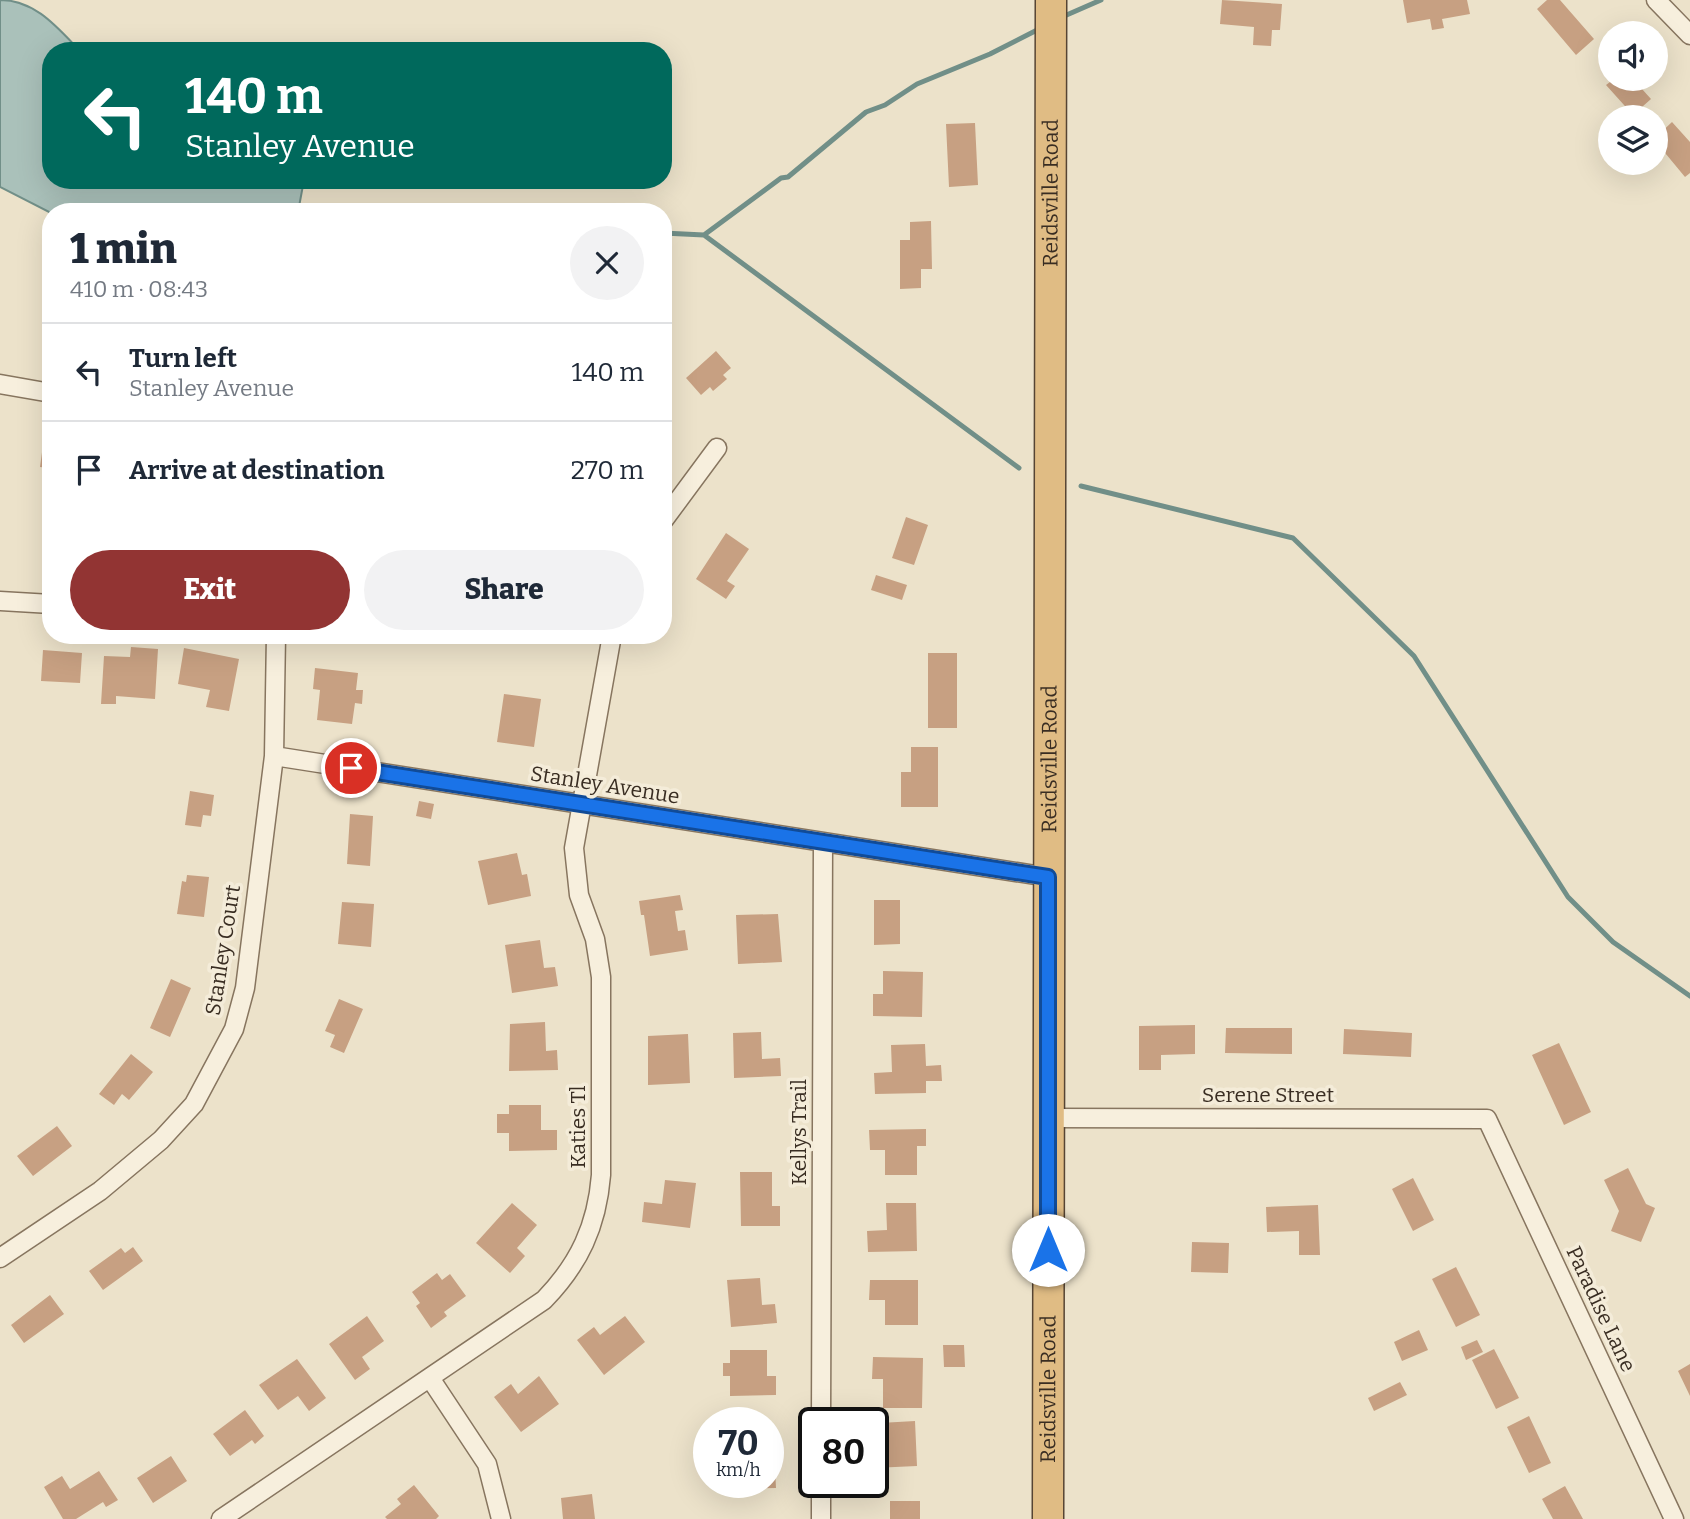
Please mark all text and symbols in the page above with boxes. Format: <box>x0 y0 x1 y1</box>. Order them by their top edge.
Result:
map controls <box>1598 21 1668 175</box>
button: sound <box>1598 21 1668 91</box>
text: 140 m <box>185 67 323 126</box>
icon: left <box>70 70 161 161</box>
button: layers <box>1598 105 1668 175</box>
street label: Reidsville Road <box>1037 119 1064 267</box>
text: Stanley Avenue <box>185 127 415 165</box>
text: 1 min <box>70 224 177 274</box>
button: close <box>570 226 644 300</box>
text: 410 m · 08:43 <box>70 275 208 303</box>
text: Turn left <box>129 343 237 374</box>
icon: left <box>70 353 108 391</box>
text: 140 m <box>572 357 644 388</box>
text: Stanley Avenue <box>129 374 294 402</box>
icon: arrive <box>70 451 108 489</box>
text: Arrive at destination <box>129 455 384 486</box>
text: 270 m <box>571 455 644 486</box>
button: Exit <box>70 550 350 630</box>
button: Share <box>364 550 644 630</box>
street label: Reidsville Road <box>1036 685 1063 833</box>
pin <box>321 738 381 798</box>
icon: arrive <box>332 749 370 787</box>
street label: Stanley Avenue <box>529 760 681 810</box>
street label: Stanley Court <box>200 882 246 1017</box>
street label: Kellys Trail <box>786 1079 812 1185</box>
street label: Serene Street <box>1202 1082 1335 1108</box>
street label: Katies Tl <box>565 1085 591 1169</box>
position arrow <box>1011 1213 1085 1287</box>
street label: Paradise Lane <box>1561 1242 1641 1376</box>
street label: Reidsville Road <box>1035 1315 1061 1463</box>
speed limit sign: 80 <box>798 1407 889 1498</box>
text: 70 <box>718 1422 759 1464</box>
text: km/h <box>716 1459 761 1481</box>

